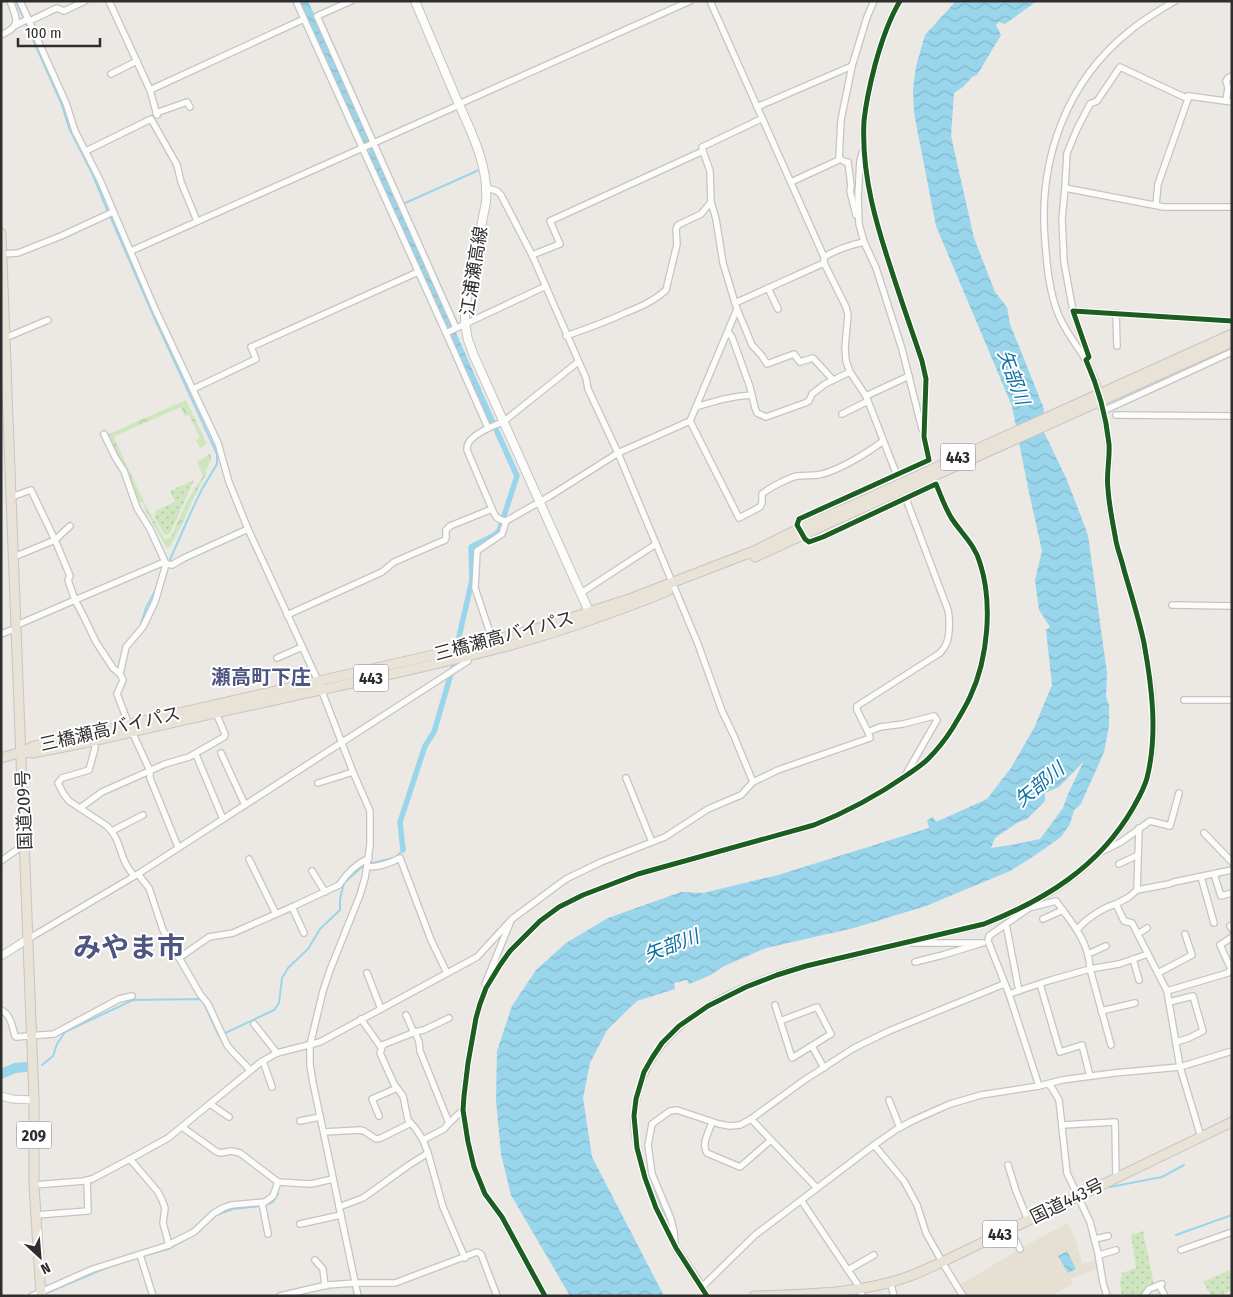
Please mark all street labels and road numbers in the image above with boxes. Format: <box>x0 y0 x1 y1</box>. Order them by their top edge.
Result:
street label: 江浦瀬高線 <box>456 225 492 317</box>
road number: 443 <box>940 444 976 471</box>
street label: 三橋瀬高バイパス <box>432 607 576 665</box>
road number: 443 <box>354 664 388 691</box>
street label: 三橋瀬高バイパス <box>38 702 182 756</box>
street label: 国道209号 <box>12 770 36 850</box>
road number: 209 <box>16 1122 52 1148</box>
street label: 国道443号 <box>1027 1174 1107 1228</box>
road number: 443 <box>982 1220 1018 1248</box>

